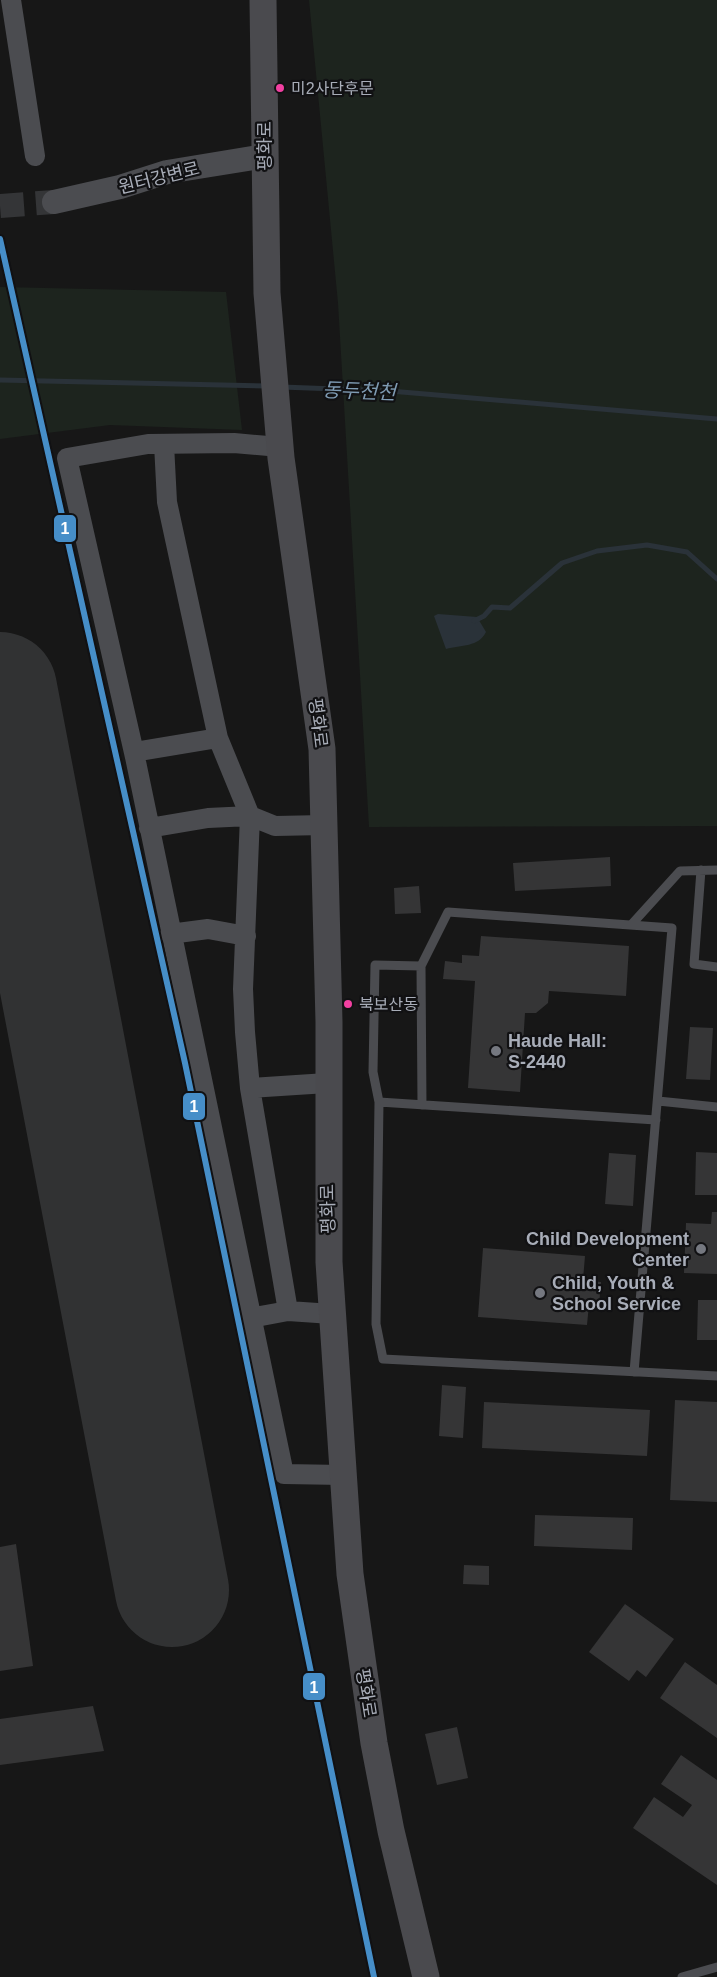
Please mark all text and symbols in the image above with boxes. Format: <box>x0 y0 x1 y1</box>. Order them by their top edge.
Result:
place label: 미2사단후문 <box>291 80 374 97</box>
marker: 미2사단후문 <box>274 82 286 94</box>
street label: 평화로 <box>255 121 275 171</box>
street label: 원터강변로 <box>116 158 202 198</box>
water label: 동두천천 <box>322 379 399 403</box>
line badge: 1 <box>53 514 77 543</box>
text: 1 <box>61 520 70 537</box>
street label: 평화로 <box>305 697 331 749</box>
place label: 북보산동 <box>359 996 418 1013</box>
marker: 북보산동 <box>342 998 354 1010</box>
place label: Haude Hall: S-2440 <box>508 1031 607 1072</box>
marker: Haude Hall: S-2440 <box>489 1044 503 1058</box>
line badge: 1 <box>182 1092 206 1121</box>
text: 1 <box>190 1098 199 1115</box>
street label: 평화로 <box>318 1184 338 1234</box>
place label: Child Development Center <box>526 1229 689 1270</box>
marker: Child Development Center <box>694 1242 708 1256</box>
place label: Child, Youth & School Service <box>552 1273 681 1314</box>
marker: Child, Youth & School Service <box>533 1286 547 1300</box>
street label: 평화로 <box>352 1667 380 1719</box>
line badge: 1 <box>302 1672 326 1701</box>
text: 1 <box>310 1679 319 1696</box>

